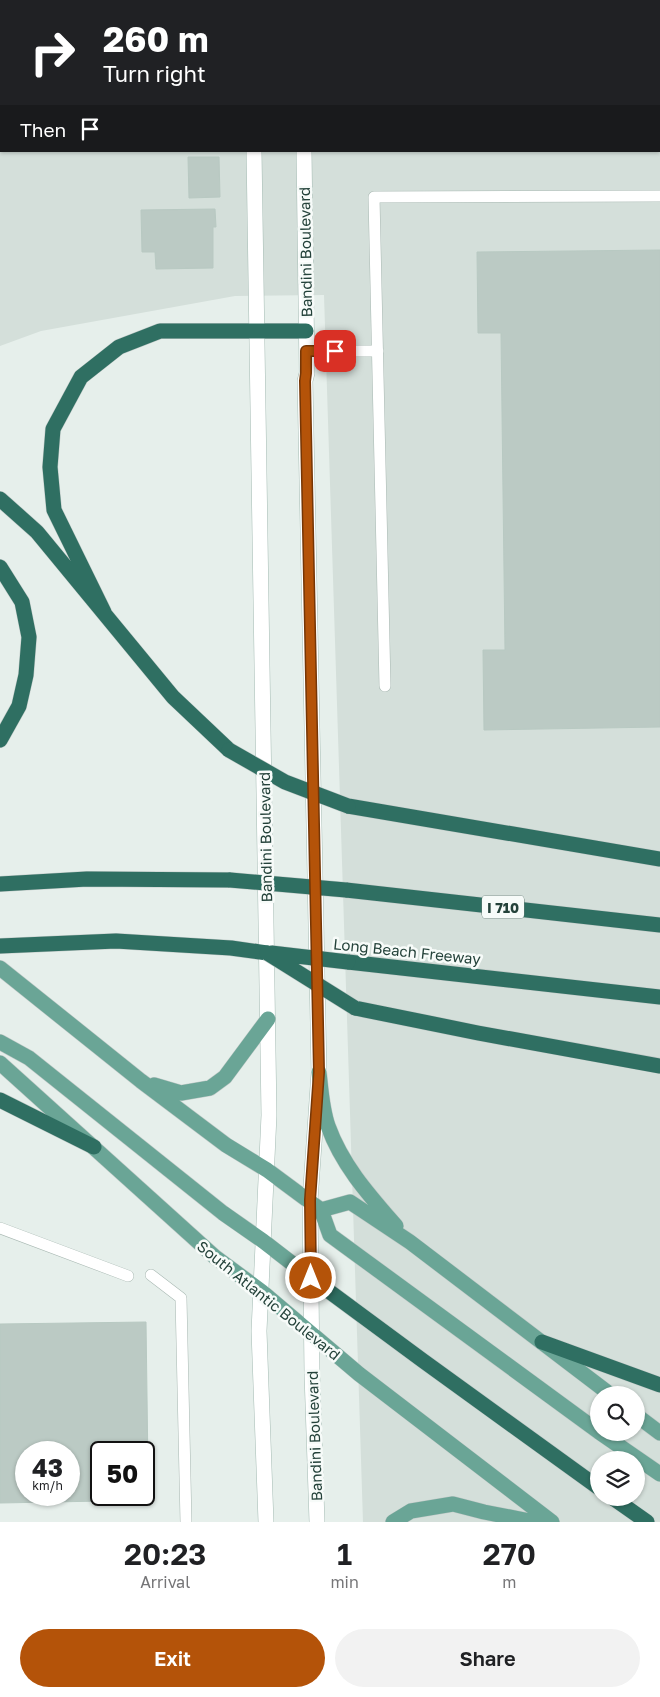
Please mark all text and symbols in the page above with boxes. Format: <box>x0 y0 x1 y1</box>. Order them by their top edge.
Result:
text: 260 m <box>103 18 209 60</box>
icon: right <box>20 20 85 85</box>
text: Turn right <box>103 60 206 87</box>
icon: arrive <box>76 115 104 143</box>
text: Then <box>20 118 66 141</box>
street label: Bandini Boulevard <box>295 187 315 317</box>
pin <box>314 330 356 372</box>
icon: arrive <box>321 337 349 365</box>
street label: Bandini Boulevard <box>255 772 275 902</box>
road number: I 710 <box>482 896 524 919</box>
street label: Long Beach Freeway <box>332 934 482 968</box>
street label: South Atlantic Boulevard <box>194 1237 344 1363</box>
position arrow <box>284 1251 336 1303</box>
street label: Bandini Boulevard <box>303 1370 325 1502</box>
map controls <box>590 1386 645 1506</box>
button: search <box>590 1386 645 1441</box>
speed limit sign: 50 <box>90 1441 155 1506</box>
button: layers <box>590 1451 645 1506</box>
text: 43 <box>32 1452 63 1483</box>
text: km/h <box>32 1478 63 1493</box>
text: 20:23 <box>124 1536 206 1572</box>
text: 1 <box>337 1536 352 1572</box>
text: 270 <box>483 1536 536 1572</box>
text: Arrival <box>140 1572 190 1592</box>
text: min <box>330 1572 359 1592</box>
text: m <box>502 1572 516 1592</box>
button: Exit <box>20 1629 325 1687</box>
button: Share <box>335 1629 640 1687</box>

